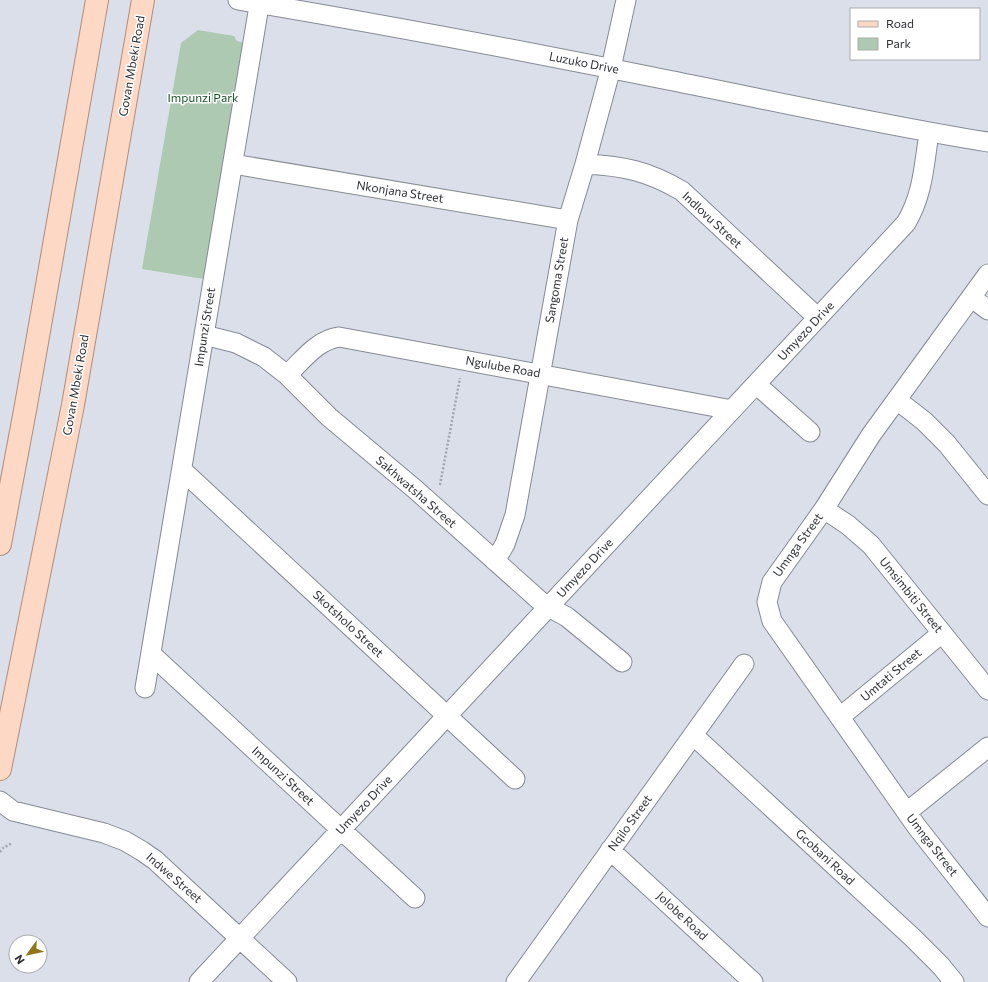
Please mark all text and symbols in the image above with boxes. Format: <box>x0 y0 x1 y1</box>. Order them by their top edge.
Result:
legend <box>850 8 980 60</box>
street label: Govan Mbeki Road <box>115 14 147 117</box>
text: Road <box>886 16 914 30</box>
text: Park <box>886 36 912 50</box>
street label: Luzuko Drive <box>548 48 620 76</box>
park label: Impunzi Park <box>168 90 239 104</box>
street label: Nkonjana Street <box>356 177 445 205</box>
street label: Indlovu Street <box>680 188 745 250</box>
street label: Sangoma Street <box>542 236 570 324</box>
street label: Impunzi Street <box>191 286 217 367</box>
street label: Umyezo Drive <box>774 298 836 363</box>
street label: Govan Mbeki Road <box>59 333 91 436</box>
street label: Ngulube Road <box>465 353 542 379</box>
street label: Sakhwatsha Street <box>374 452 460 530</box>
street label: Umnga Street <box>769 510 825 579</box>
street label: Umyezo Drive <box>553 535 615 600</box>
street label: Umsimbiti Street <box>877 554 946 635</box>
street label: Skotsholo Street <box>311 587 387 660</box>
street label: Umtati Street <box>857 645 924 704</box>
street label: Impunzi Street <box>250 743 318 808</box>
street label: Umyezo Drive <box>332 772 394 837</box>
street label: Nqilo Street <box>604 792 654 853</box>
street label: Umnga Street <box>904 811 961 878</box>
street label: Gcobani Road <box>793 825 858 887</box>
street label: Indwe Street <box>144 849 205 905</box>
street label: Jolobe Road <box>654 888 711 943</box>
north arrow <box>8 934 48 974</box>
text: N <box>11 953 27 967</box>

